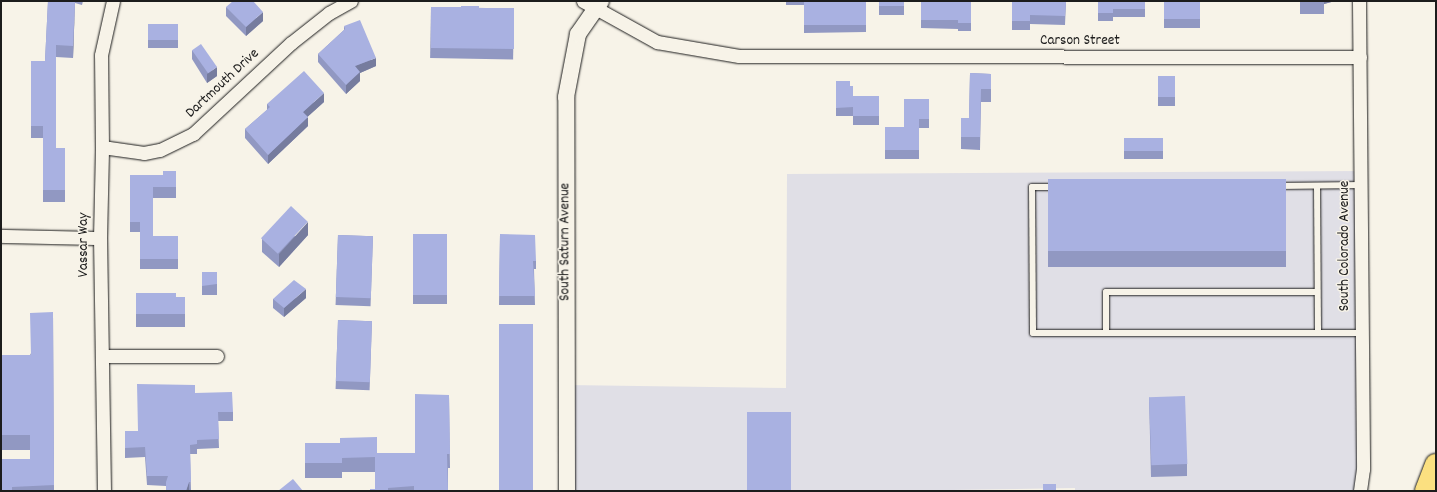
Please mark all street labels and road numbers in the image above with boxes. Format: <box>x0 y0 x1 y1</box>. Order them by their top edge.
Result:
street label: Carson Street <box>1040 33 1120 51</box>
street label: Dartmouth Drive <box>182 45 264 123</box>
street label: South Colorado Avenue <box>1337 181 1355 311</box>
street label: South Saturn Avenue <box>557 183 575 301</box>
street label: Vassar Way <box>76 213 94 277</box>

